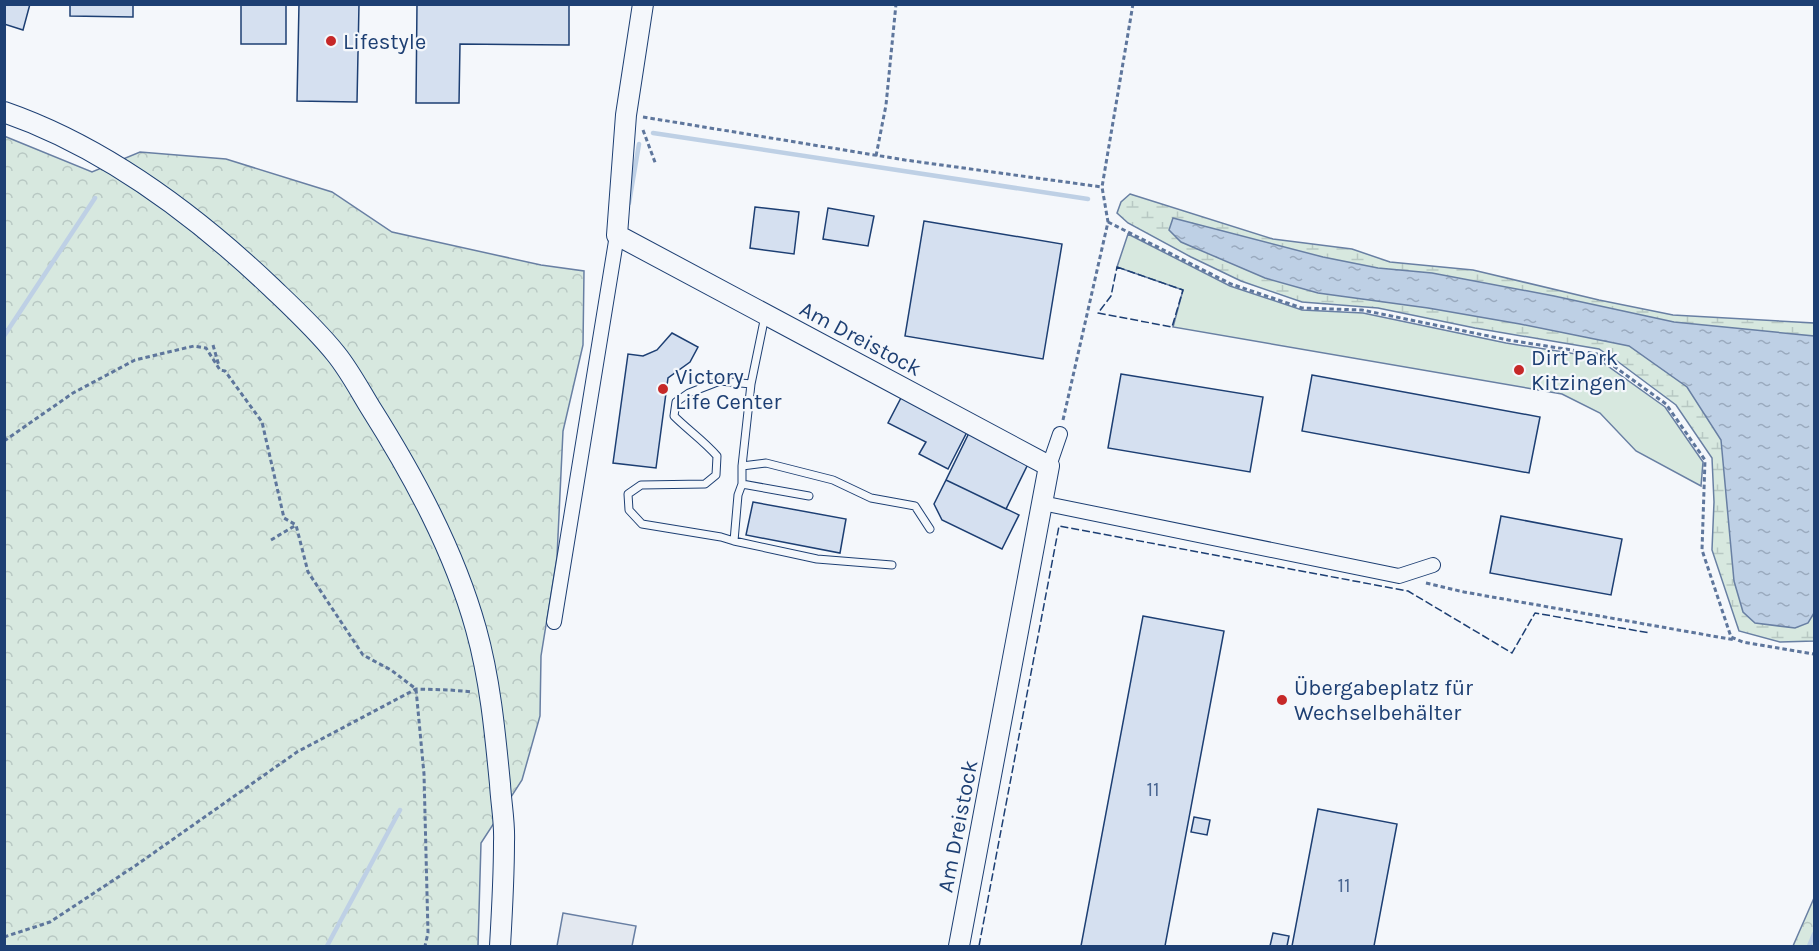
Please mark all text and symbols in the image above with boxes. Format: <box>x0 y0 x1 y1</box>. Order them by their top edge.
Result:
place label: Lifestyle <box>343 29 426 55</box>
marker: Lifestyle <box>324 34 338 48</box>
street label: Am Dreistock <box>795 296 926 382</box>
place label: Dirt Park Kitzingen <box>1531 345 1626 396</box>
marker: Dirt Park Kitzingen <box>1512 363 1526 377</box>
place label: Victory Life Center <box>675 364 782 415</box>
marker: Victory Life Center <box>656 382 670 396</box>
place label: Übergabeplatz für Wechselbehälter <box>1294 675 1473 726</box>
marker: Übergabeplatz für Wechselbehälter <box>1275 693 1289 707</box>
street label: Am Dreistock <box>932 758 984 895</box>
house number: 11 <box>1146 778 1160 801</box>
house number: 11 <box>1337 874 1351 897</box>

